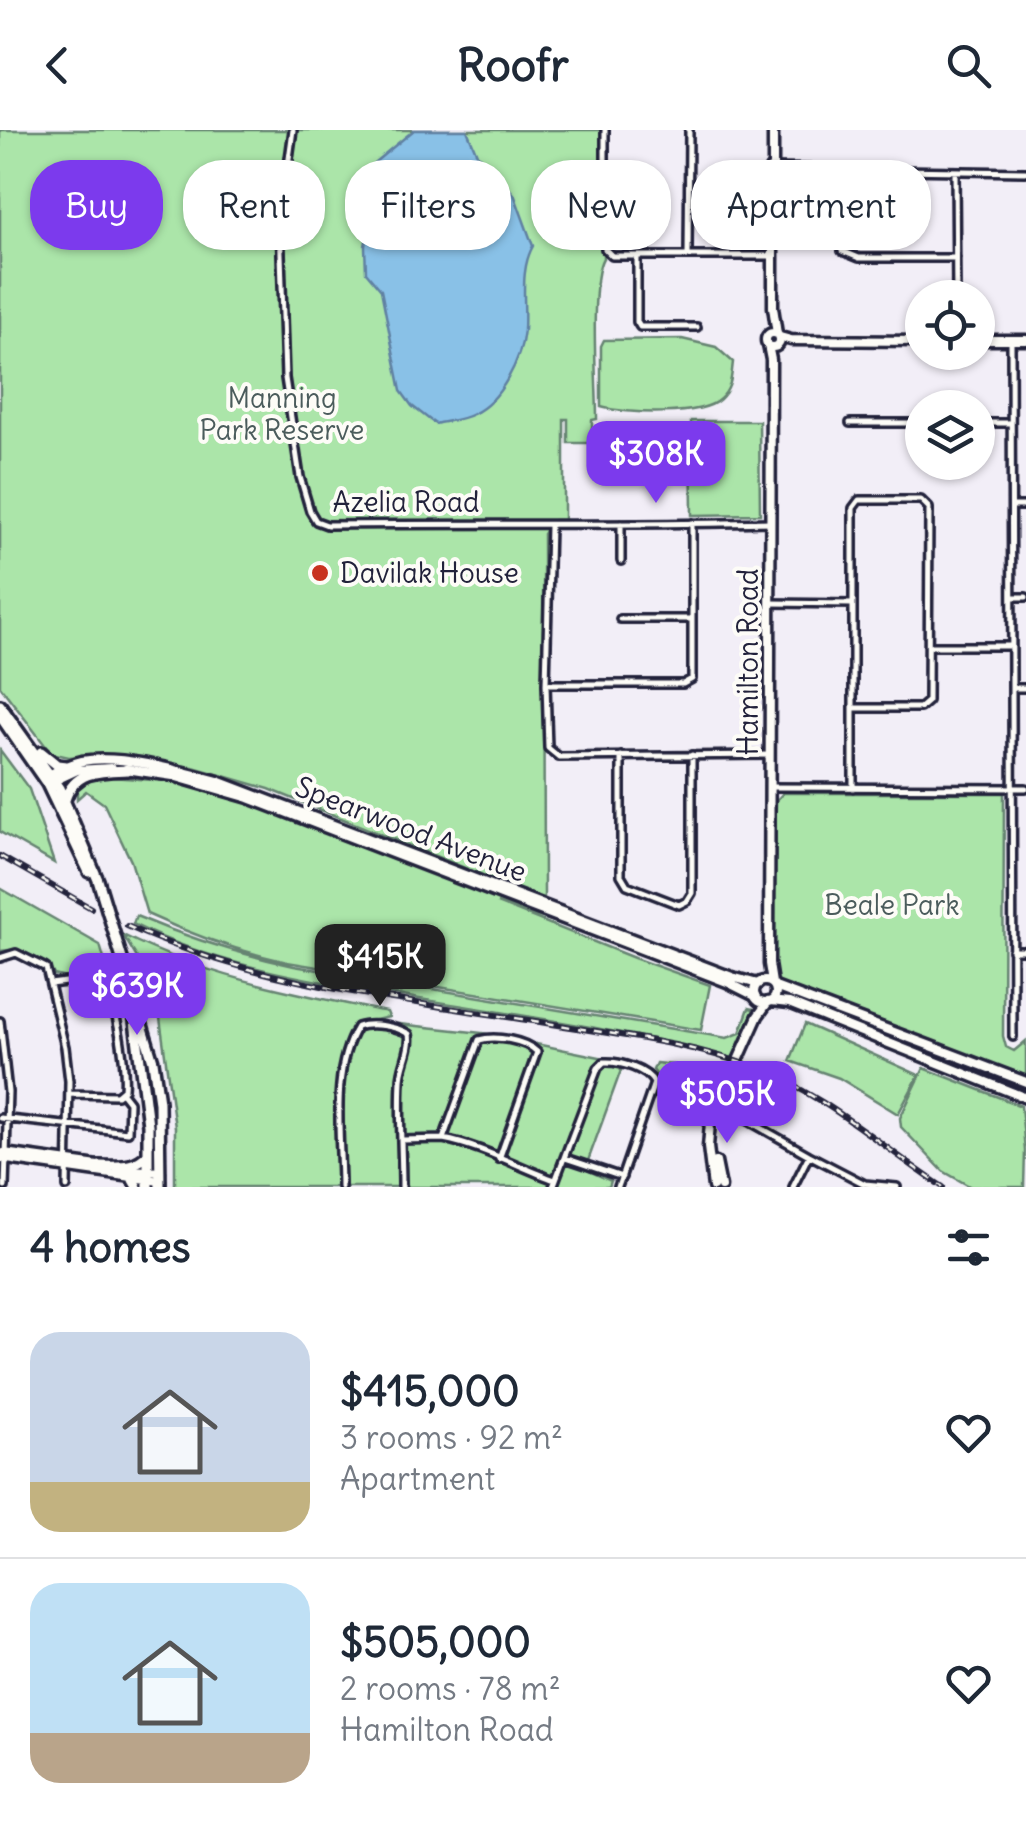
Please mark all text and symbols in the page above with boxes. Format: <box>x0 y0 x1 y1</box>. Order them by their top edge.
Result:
text: Roofr <box>457 37 569 93</box>
icon: back <box>30 38 85 93</box>
icon: search <box>941 38 996 93</box>
chip: Buy <box>30 160 163 250</box>
chip: Rent <box>183 160 325 250</box>
chip: Filters <box>345 160 511 250</box>
chip: New <box>531 160 671 250</box>
chip: Apartment <box>691 160 931 250</box>
map controls <box>905 280 995 480</box>
button: locate <box>905 280 995 370</box>
park label: Manning Park Reserve <box>200 380 364 448</box>
button: layers <box>905 390 995 480</box>
pin: $308K <box>586 421 726 506</box>
text: $308K <box>608 433 704 474</box>
street label: Azelia Road <box>333 484 479 520</box>
place label: Davilak House <box>340 555 519 591</box>
marker: Davilak House <box>309 562 331 584</box>
street label: Hamilton Road <box>730 569 766 755</box>
street label: Spearwood Avenue <box>290 768 532 890</box>
park label: Beale Park <box>824 887 960 923</box>
pin: $415K <box>310 924 450 1009</box>
text: $415K <box>337 936 423 977</box>
pin: $639K <box>67 953 207 1038</box>
text: $639K <box>91 965 183 1006</box>
pin: $505K <box>657 1061 797 1146</box>
text: $505K <box>679 1073 775 1114</box>
icon: filters <box>941 1220 996 1275</box>
text: 4 homes <box>30 1221 191 1273</box>
text: $415,000 <box>340 1365 520 1417</box>
icon: home <box>110 1372 230 1492</box>
icon: heart <box>941 1405 996 1460</box>
text: 3 rooms · 92 m² <box>340 1417 563 1458</box>
text: Apartment <box>340 1458 495 1499</box>
text: $505,000 <box>340 1616 531 1668</box>
icon: home <box>110 1623 230 1743</box>
icon: heart <box>941 1656 996 1711</box>
text: 2 rooms · 78 m² <box>340 1668 561 1709</box>
text: Hamilton Road <box>340 1709 554 1750</box>

